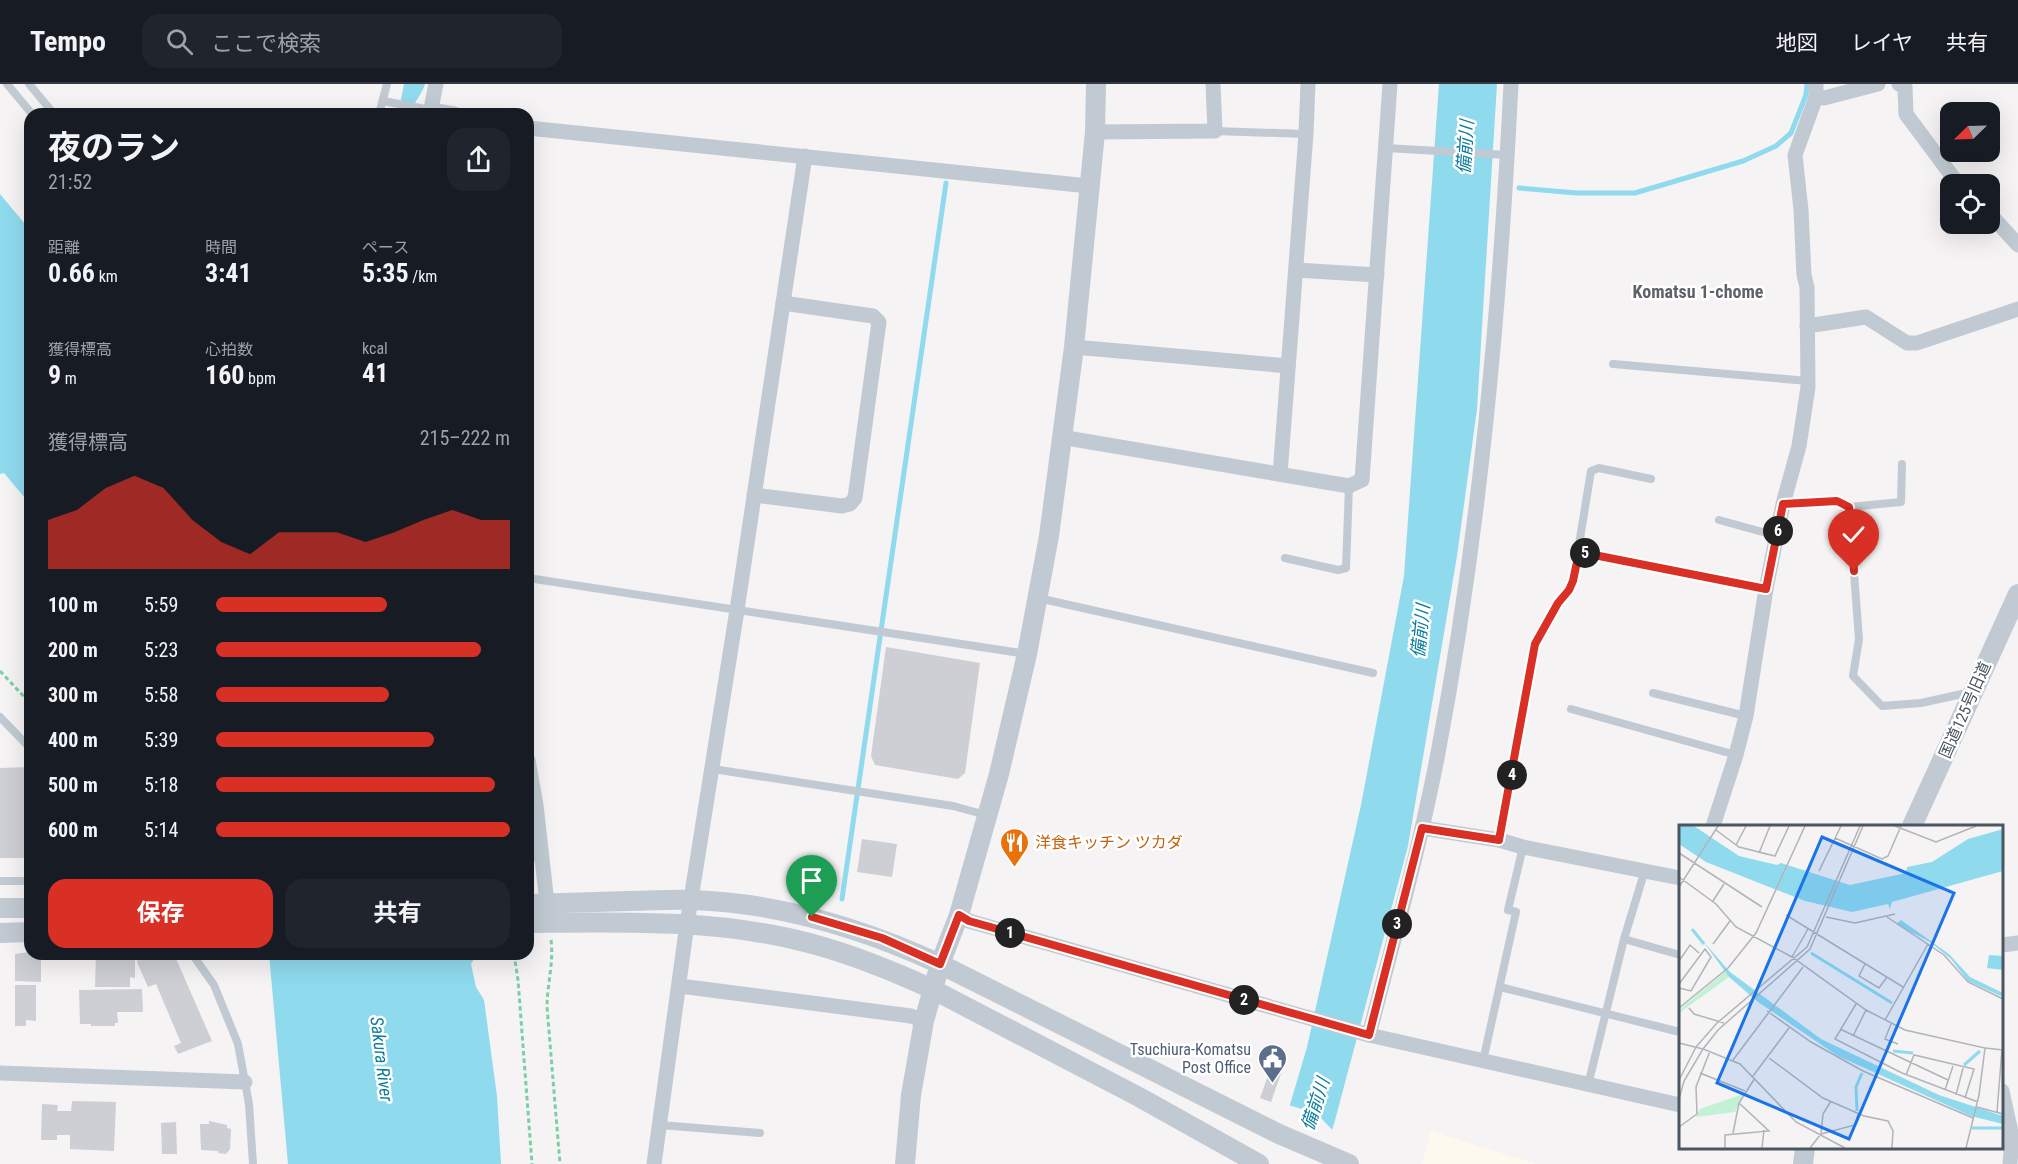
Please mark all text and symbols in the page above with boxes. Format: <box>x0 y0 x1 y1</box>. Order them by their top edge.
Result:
search box <box>142 14 562 68</box>
text: Tempo <box>30 25 106 58</box>
icon: search <box>163 25 196 58</box>
text: ここで検索 <box>211 31 321 56</box>
text: 地図 <box>1776 31 1818 55</box>
text: レイヤ <box>1851 31 1913 55</box>
text: 共有 <box>1946 31 1988 55</box>
north arrow <box>1940 102 2000 162</box>
map controls <box>1940 102 2000 234</box>
water label: 備前川 <box>1453 117 1477 175</box>
text: 夜のラン <box>48 128 180 167</box>
button: share <box>447 128 510 191</box>
text: 21:52 <box>48 170 92 194</box>
button: locate <box>1940 174 2000 234</box>
text: 距離 <box>48 238 80 257</box>
text: 時間 <box>205 238 237 257</box>
text: ペース <box>362 238 409 257</box>
text: 0.66 <box>48 258 95 288</box>
text: 3:41 <box>205 258 252 288</box>
text: 5:35 <box>362 258 409 288</box>
text: km <box>95 267 118 286</box>
text: /km <box>409 267 437 286</box>
district label: Komatsu 1-chome <box>1633 281 1764 302</box>
text: kcal <box>362 339 388 358</box>
text: 獲得標高 <box>48 340 112 359</box>
text: 心拍数 <box>205 340 253 359</box>
text: 41 <box>362 358 388 388</box>
text: 9 <box>48 360 61 390</box>
text: 160 <box>205 360 244 390</box>
text: m <box>61 369 77 388</box>
text: bpm <box>244 369 276 388</box>
text: 215–222 m <box>420 426 510 450</box>
text: 獲得標高 <box>48 430 128 454</box>
pin <box>1828 509 1879 571</box>
pin: 6 <box>1763 516 1793 546</box>
icon: check <box>1837 518 1870 551</box>
text: 6 <box>1774 521 1782 540</box>
pin: 5 <box>1570 538 1600 568</box>
text: 5 <box>1581 543 1589 562</box>
text: 100 m <box>48 593 98 617</box>
text: 5:59 <box>144 593 178 617</box>
water label: 備前川 <box>1407 601 1433 659</box>
text: 200 m <box>48 638 98 662</box>
text: 5:23 <box>144 638 178 662</box>
street label: 国道125号旧道 <box>1935 659 1995 761</box>
text: 300 m <box>48 683 98 707</box>
text: 5:58 <box>144 683 178 707</box>
text: 400 m <box>48 728 98 752</box>
text: 5:39 <box>144 728 178 752</box>
pin: 4 <box>1497 760 1527 790</box>
text: 4 <box>1508 765 1516 784</box>
text: 500 m <box>48 773 98 797</box>
text: 5:18 <box>144 773 178 797</box>
text: 600 m <box>48 818 98 842</box>
text: 5:14 <box>144 818 178 842</box>
inset map <box>1679 825 2003 1149</box>
restaurant icon: 洋食キッチン ツカダ <box>998 826 1030 868</box>
place label: 洋食キッチン ツカダ <box>1035 833 1183 852</box>
pin <box>786 855 837 917</box>
icon: arrive <box>795 864 828 897</box>
button: 保存 <box>48 879 273 948</box>
button: 共有 <box>285 879 510 948</box>
pin: 3 <box>1382 909 1412 939</box>
text: 3 <box>1393 914 1401 933</box>
pin: 1 <box>995 918 1025 948</box>
text: 1 <box>1006 923 1014 942</box>
pin: 2 <box>1229 985 1259 1015</box>
text: 2 <box>1240 990 1248 1009</box>
water label: Sakura River <box>366 1015 398 1103</box>
place label: Tsuchiura-Komatsu Post Office <box>1130 1040 1251 1077</box>
public building icon: Tsuchiura-Komatsu Post Office <box>1256 1042 1288 1084</box>
water label: 備前川 <box>1297 1073 1334 1133</box>

